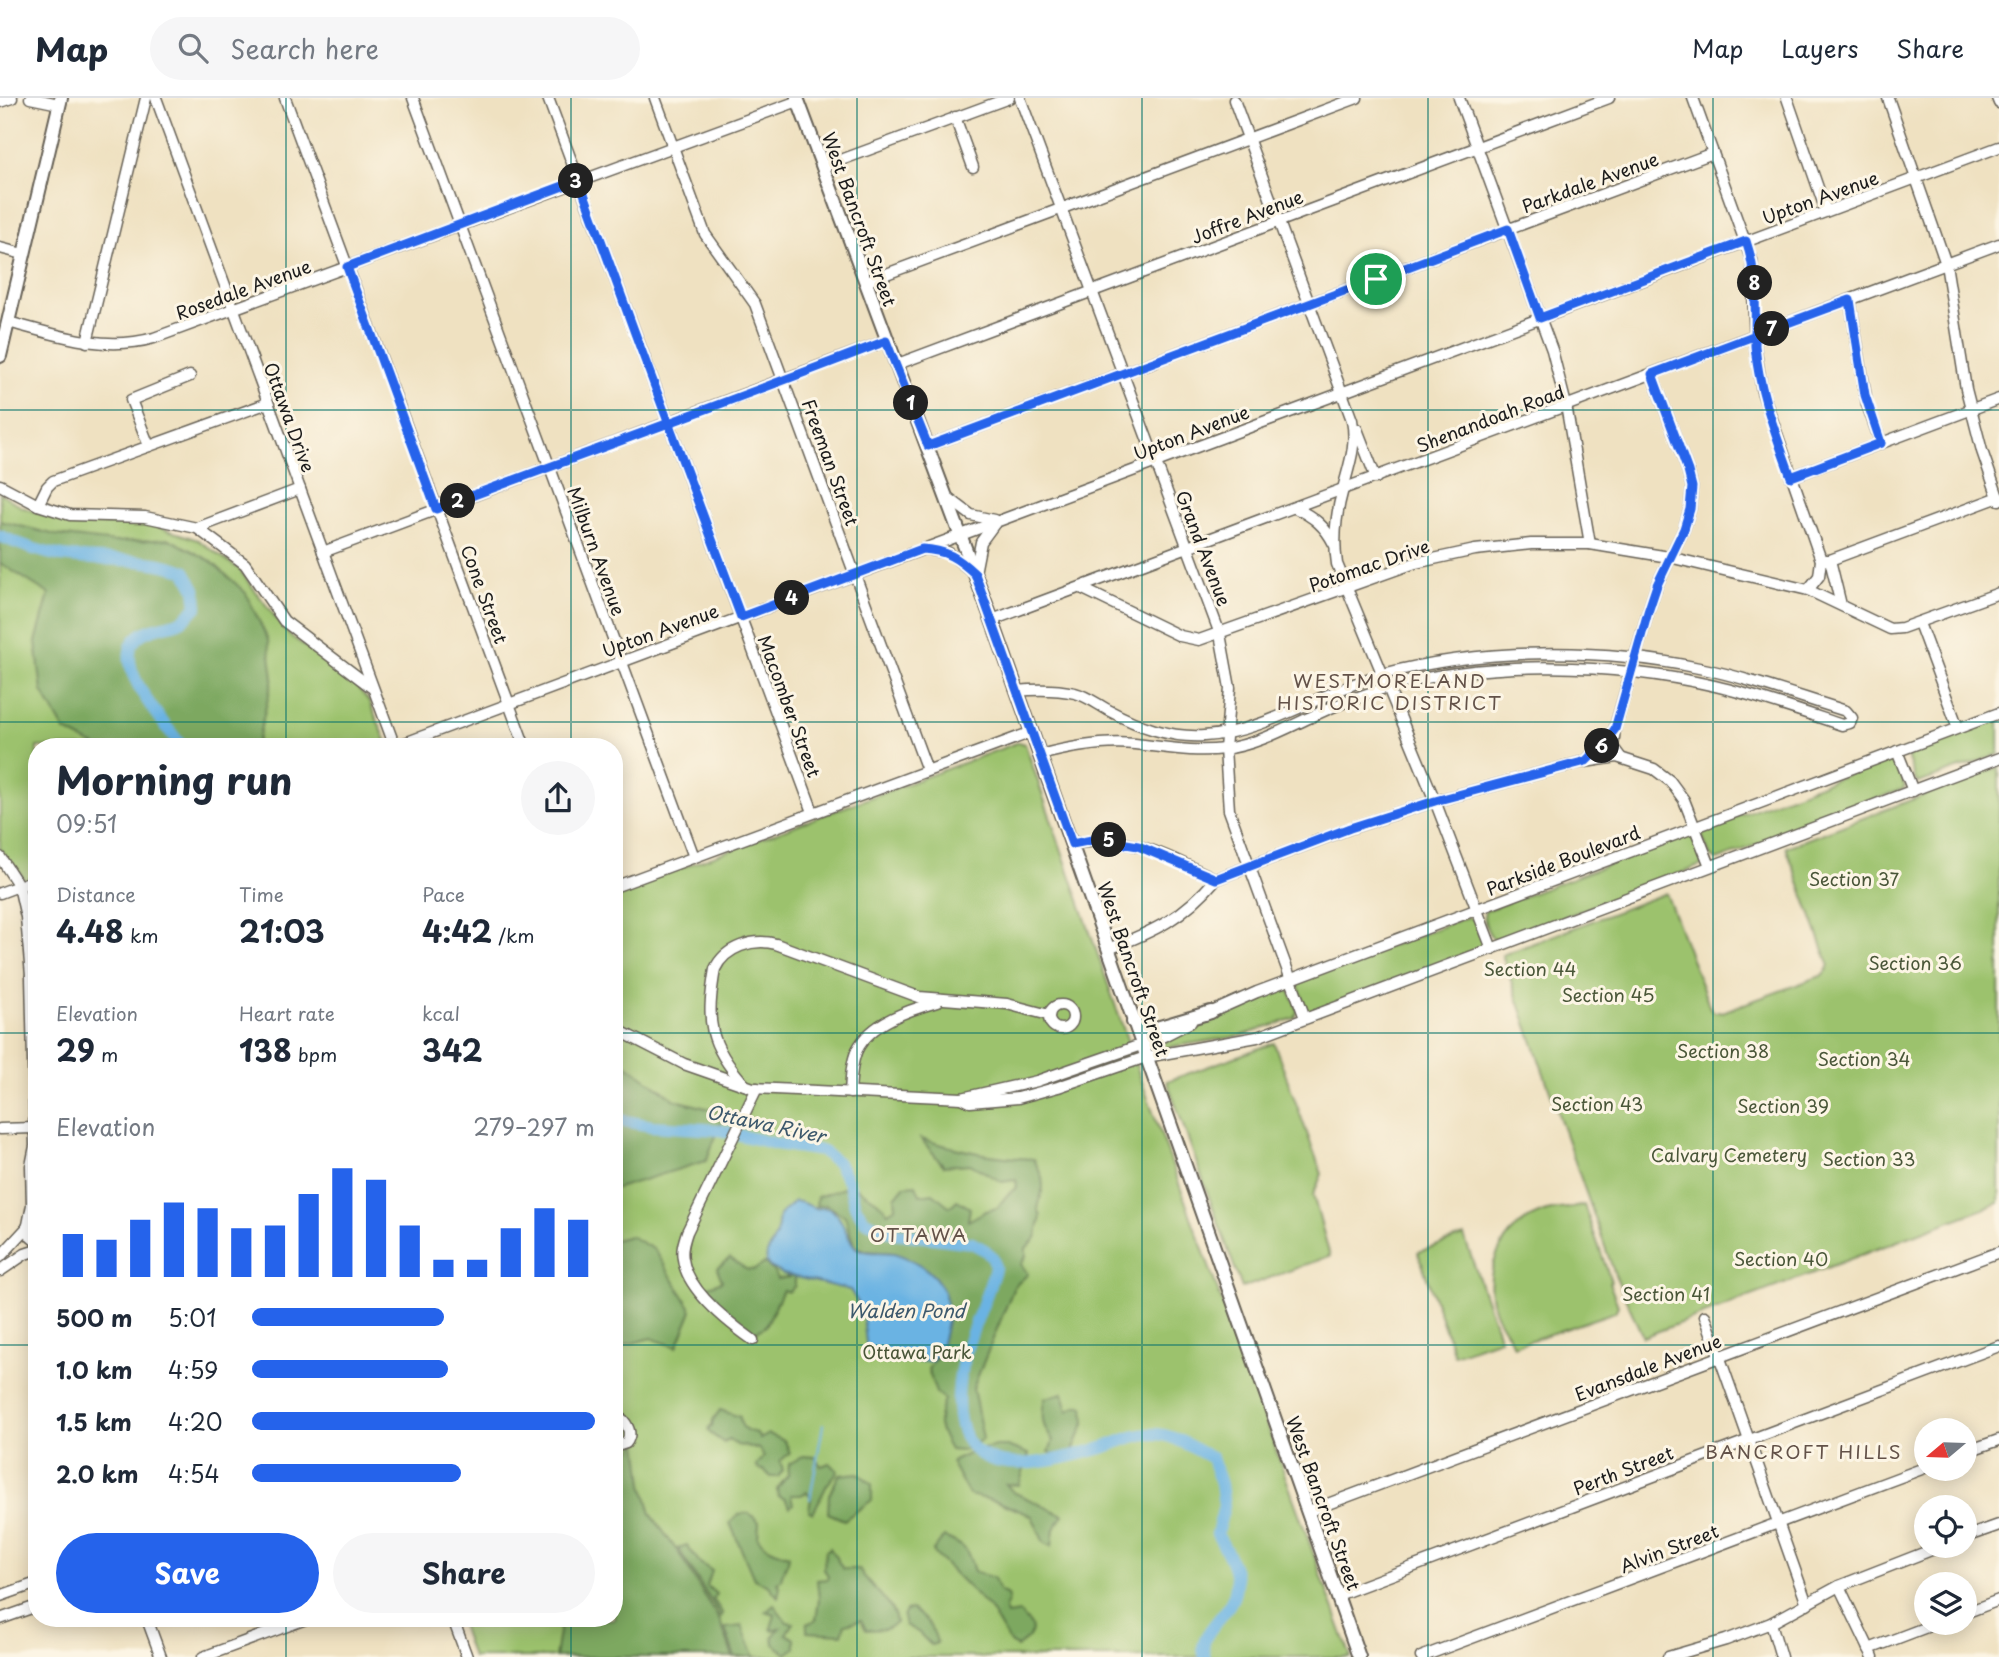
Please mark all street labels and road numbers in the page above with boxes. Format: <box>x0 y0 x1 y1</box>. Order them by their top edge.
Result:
street label: West Bancroft Street <box>816 128 904 310</box>
street label: Parkdale Avenue <box>1518 145 1662 219</box>
street label: Upton Avenue <box>1758 163 1882 231</box>
street label: Joffre Avenue <box>1187 182 1307 250</box>
street label: Rosedale Avenue <box>172 252 315 326</box>
street label: Ottawa Drive <box>258 358 322 476</box>
street label: Shenandoah Road <box>1412 377 1568 459</box>
street label: Freeman Street <box>796 395 866 529</box>
street label: Upton Avenue <box>1129 397 1253 466</box>
street label: Milburn Avenue <box>561 483 633 619</box>
street label: Grand Avenue <box>1170 486 1238 610</box>
street label: Potomac Drive <box>1305 532 1433 598</box>
street label: Cone Street <box>455 541 515 647</box>
street label: Upton Avenue <box>598 596 722 664</box>
street label: Macomber Street <box>752 631 828 781</box>
street label: Parkside Boulevard <box>1482 818 1644 902</box>
street label: West Bancroft Street <box>1091 878 1177 1060</box>
street label: Evansdale Avenue <box>1571 1327 1725 1407</box>
street label: West Bancroft Street <box>1280 1412 1368 1594</box>
street label: Perth Street <box>1569 1439 1677 1501</box>
street label: Alvin Street <box>1616 1517 1722 1579</box>

